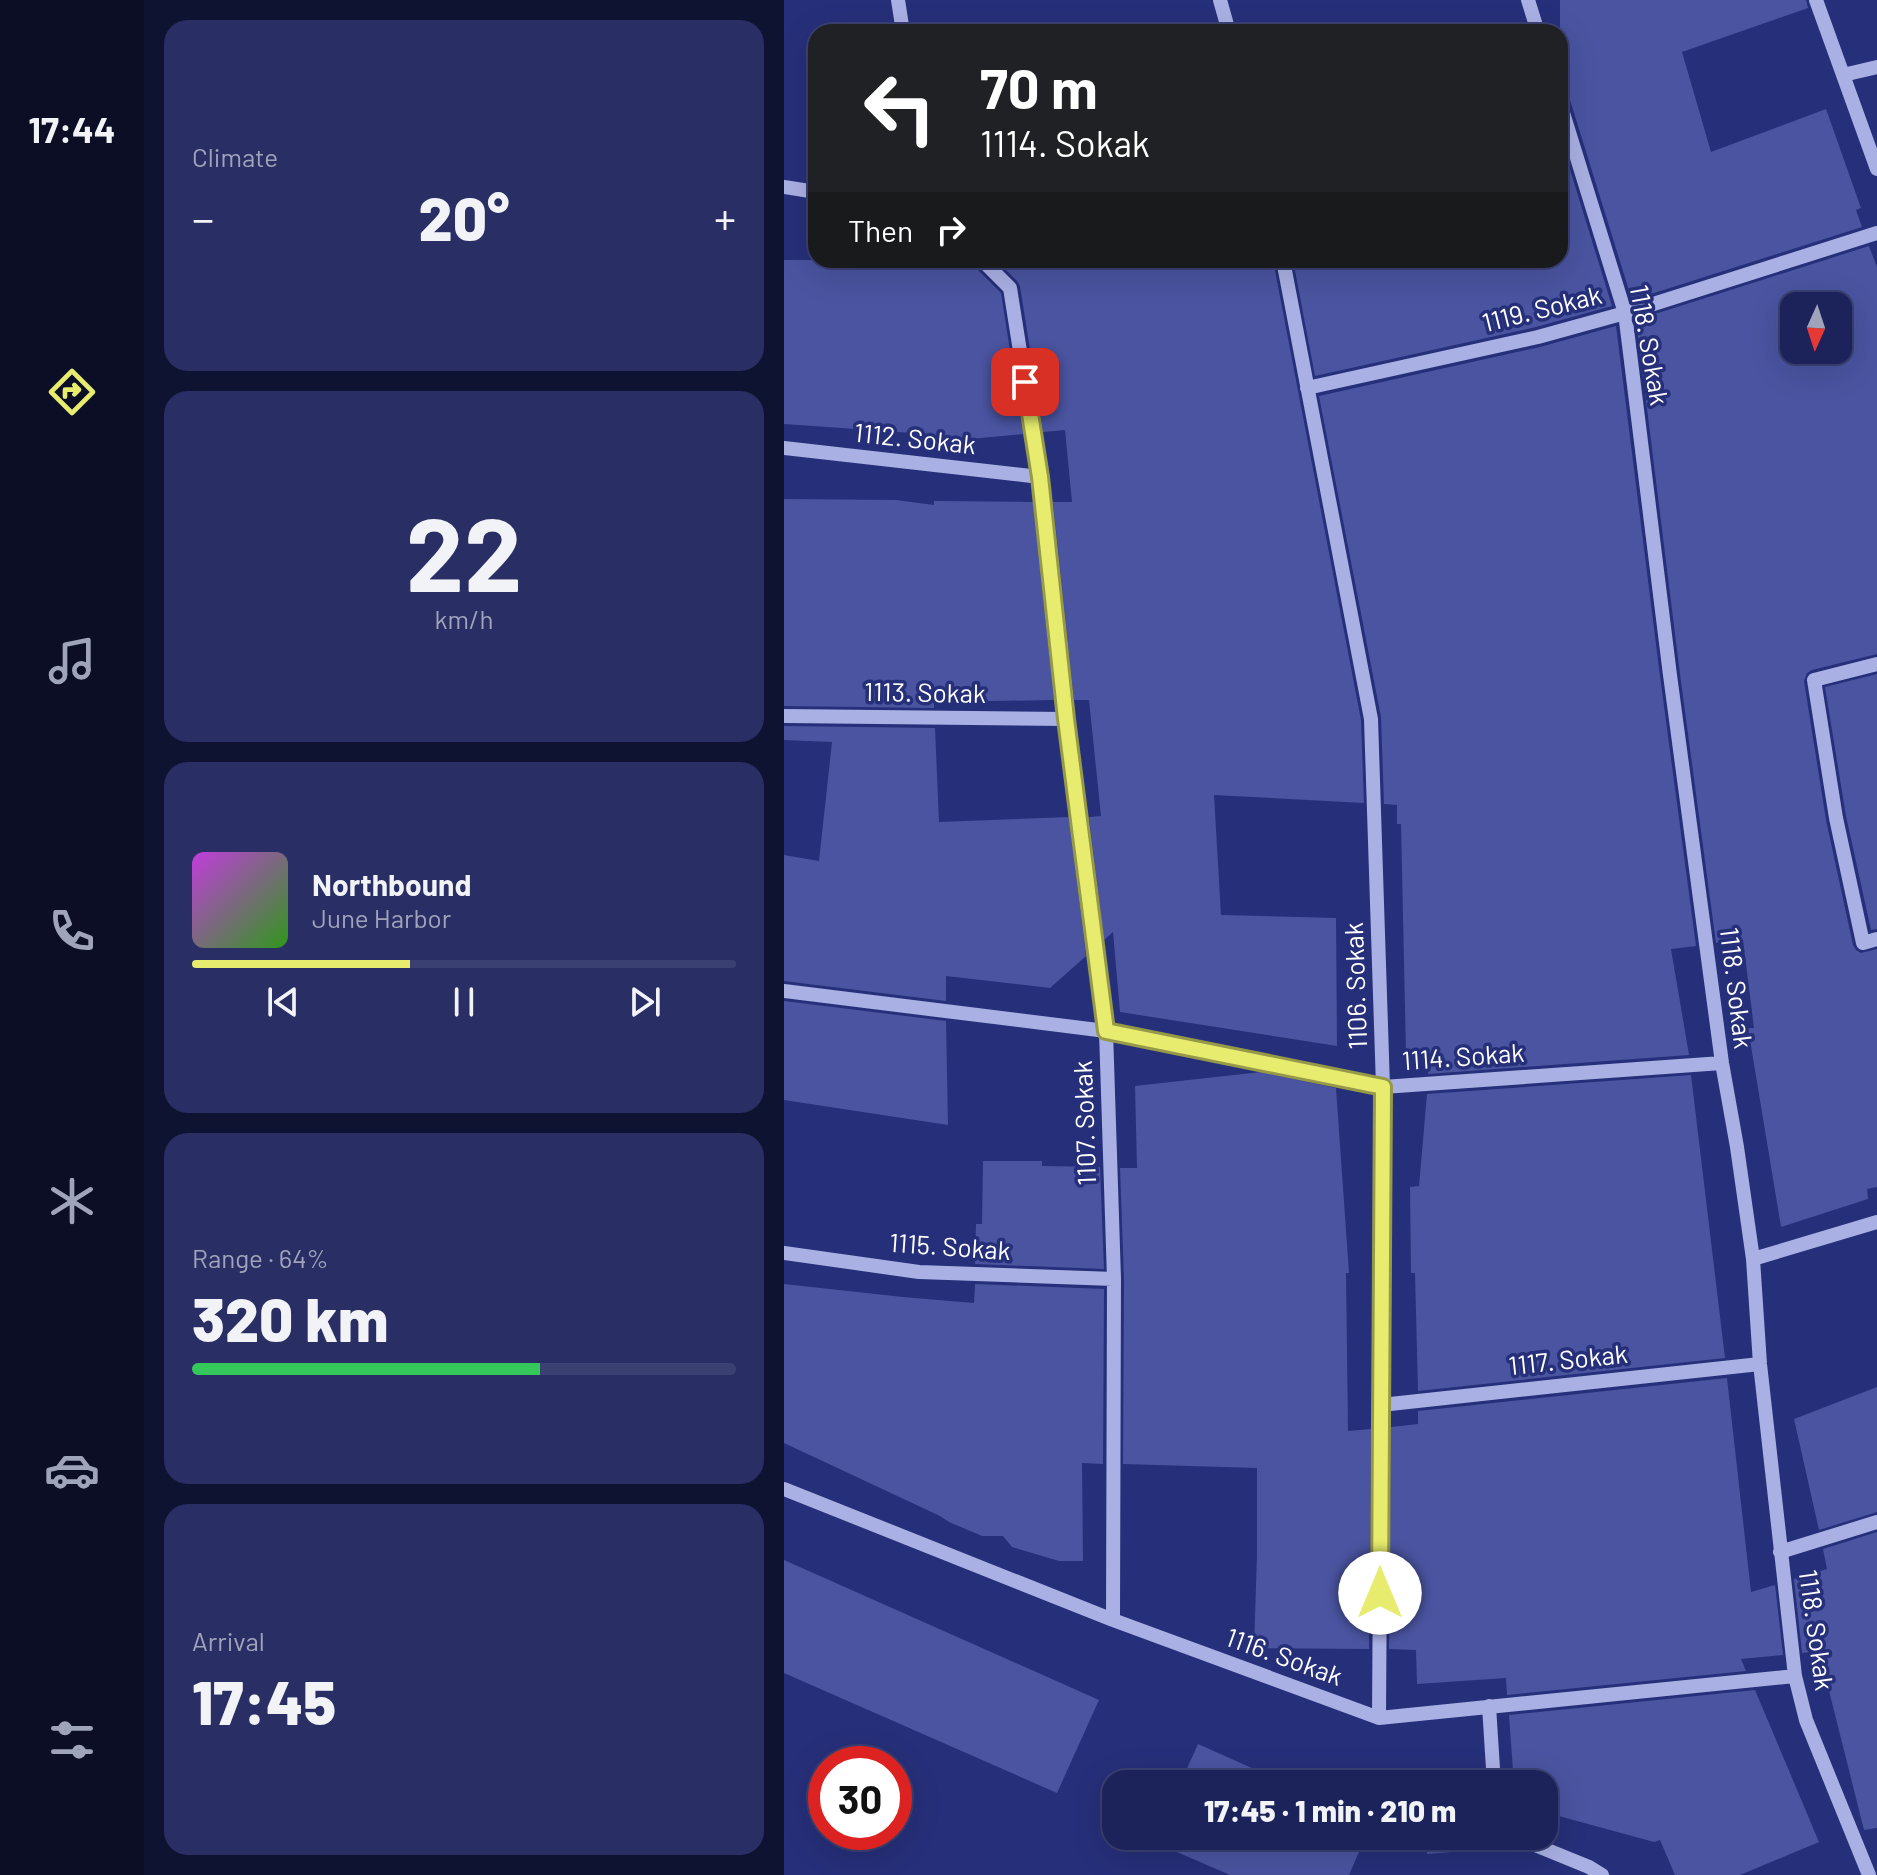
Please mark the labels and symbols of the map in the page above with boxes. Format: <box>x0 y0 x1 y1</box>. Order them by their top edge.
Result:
street label: 1119. Sokak <box>1479 278 1605 337</box>
street label: 1118. Sokak <box>1625 282 1676 407</box>
north arrow <box>1780 292 1852 364</box>
pin <box>991 348 1059 416</box>
street label: 1112. Sokak <box>853 416 978 459</box>
street label: 1113. Sokak <box>864 675 986 708</box>
street label: 1106. Sokak <box>1337 922 1372 1050</box>
street label: 1118. Sokak <box>1715 925 1760 1050</box>
street label: 1114. Sokak <box>1401 1036 1525 1075</box>
street label: 1107. Sokak <box>1066 1060 1101 1186</box>
street label: 1115. Sokak <box>888 1226 1012 1265</box>
street label: 1117. Sokak <box>1507 1337 1629 1380</box>
position arrow <box>1338 1551 1422 1635</box>
street label: 1118. Sokak <box>1794 1567 1841 1692</box>
street label: 1116. Sokak <box>1222 1620 1347 1691</box>
speed limit sign: 30 <box>808 1746 912 1850</box>

